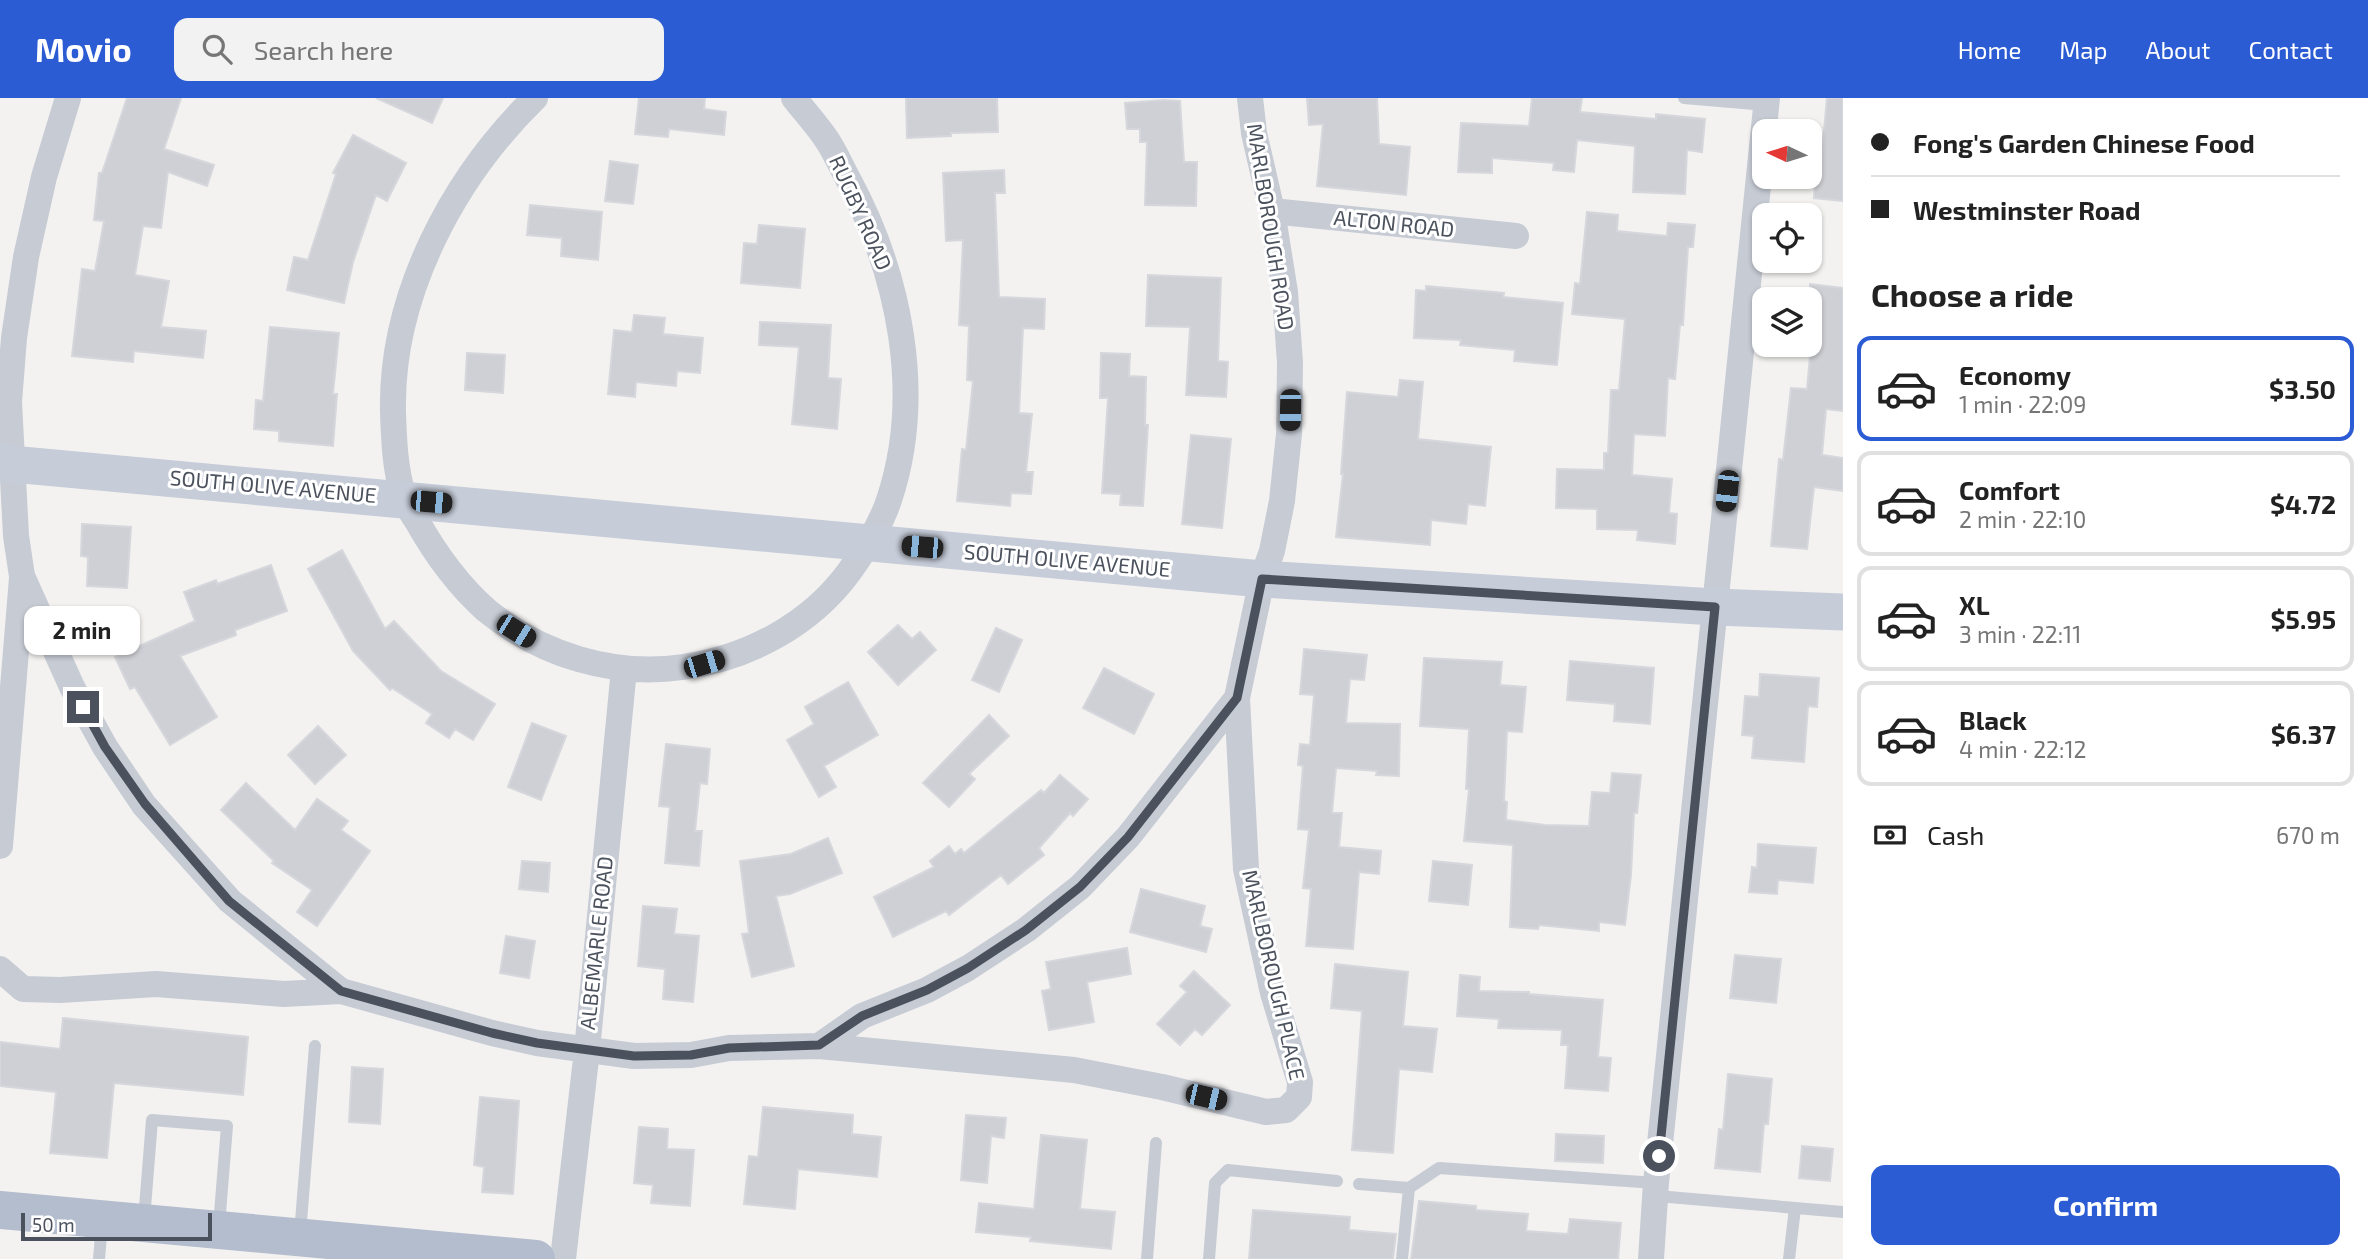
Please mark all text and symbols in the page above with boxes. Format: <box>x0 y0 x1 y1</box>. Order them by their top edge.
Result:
search box <box>174 18 664 81</box>
text: Movio <box>35 29 132 69</box>
icon: search <box>198 30 236 68</box>
text: Search here <box>254 34 393 65</box>
text: Home <box>1958 35 2021 64</box>
text: Map <box>2059 35 2107 64</box>
text: About <box>2145 35 2211 64</box>
text: Contact <box>2249 35 2333 64</box>
north arrow <box>1752 119 1822 189</box>
map controls <box>1752 119 1822 357</box>
street label: MARLBOROUGH ROAD <box>1243 122 1300 332</box>
text: Fong's Garden Chinese Food <box>1913 127 2255 158</box>
street label: RUGBY ROAD <box>825 151 898 274</box>
text: Westminster Road <box>1913 194 2141 225</box>
button: locate <box>1752 203 1822 273</box>
street label: ALTON ROAD <box>1333 204 1456 241</box>
text: Choose a ride <box>1871 275 2074 313</box>
button: layers <box>1752 287 1822 357</box>
icon: car <box>1875 357 1938 420</box>
text: Economy <box>1959 359 2071 390</box>
text: $3.50 <box>2269 373 2336 404</box>
car <box>1280 389 1301 431</box>
text: 1 min · 22:09 <box>1959 390 2087 418</box>
street label: SOUTH OLIVE AVENUE <box>169 464 377 507</box>
car <box>1715 469 1740 513</box>
icon: car <box>1875 472 1938 535</box>
text: Comfort <box>1959 474 2060 505</box>
text: $4.72 <box>2270 488 2336 519</box>
car <box>410 490 453 514</box>
text: 2 min · 22:10 <box>1959 505 2086 533</box>
car <box>901 535 944 559</box>
street label: SOUTH OLIVE AVENUE <box>963 538 1171 581</box>
icon: car <box>1875 587 1938 650</box>
text: XL <box>1959 589 1990 620</box>
text: $5.95 <box>2271 603 2336 634</box>
callout: 2 min <box>25 606 141 654</box>
car <box>493 611 540 651</box>
text: 2 min <box>53 616 111 644</box>
text: 3 min · 22:11 <box>1959 620 2081 648</box>
car <box>681 648 728 680</box>
route end <box>67 691 99 723</box>
icon: car <box>1875 702 1938 765</box>
text: Black <box>1959 704 2027 735</box>
text: $6.37 <box>2271 718 2336 749</box>
text: 4 min · 22:12 <box>1959 735 2087 763</box>
icon: cash <box>1871 816 1909 854</box>
text: Cash <box>1927 819 1984 850</box>
text: 670 m <box>2276 821 2340 849</box>
street label: ALBEMARLE ROAD <box>574 855 617 1031</box>
street label: MARLBOROUGH PLACE <box>1238 867 1311 1082</box>
car <box>1184 1082 1229 1112</box>
route start <box>1643 1140 1675 1172</box>
button: Confirm <box>1871 1165 2340 1245</box>
scale bar <box>21 1210 212 1242</box>
text: 50 m <box>32 1213 75 1236</box>

